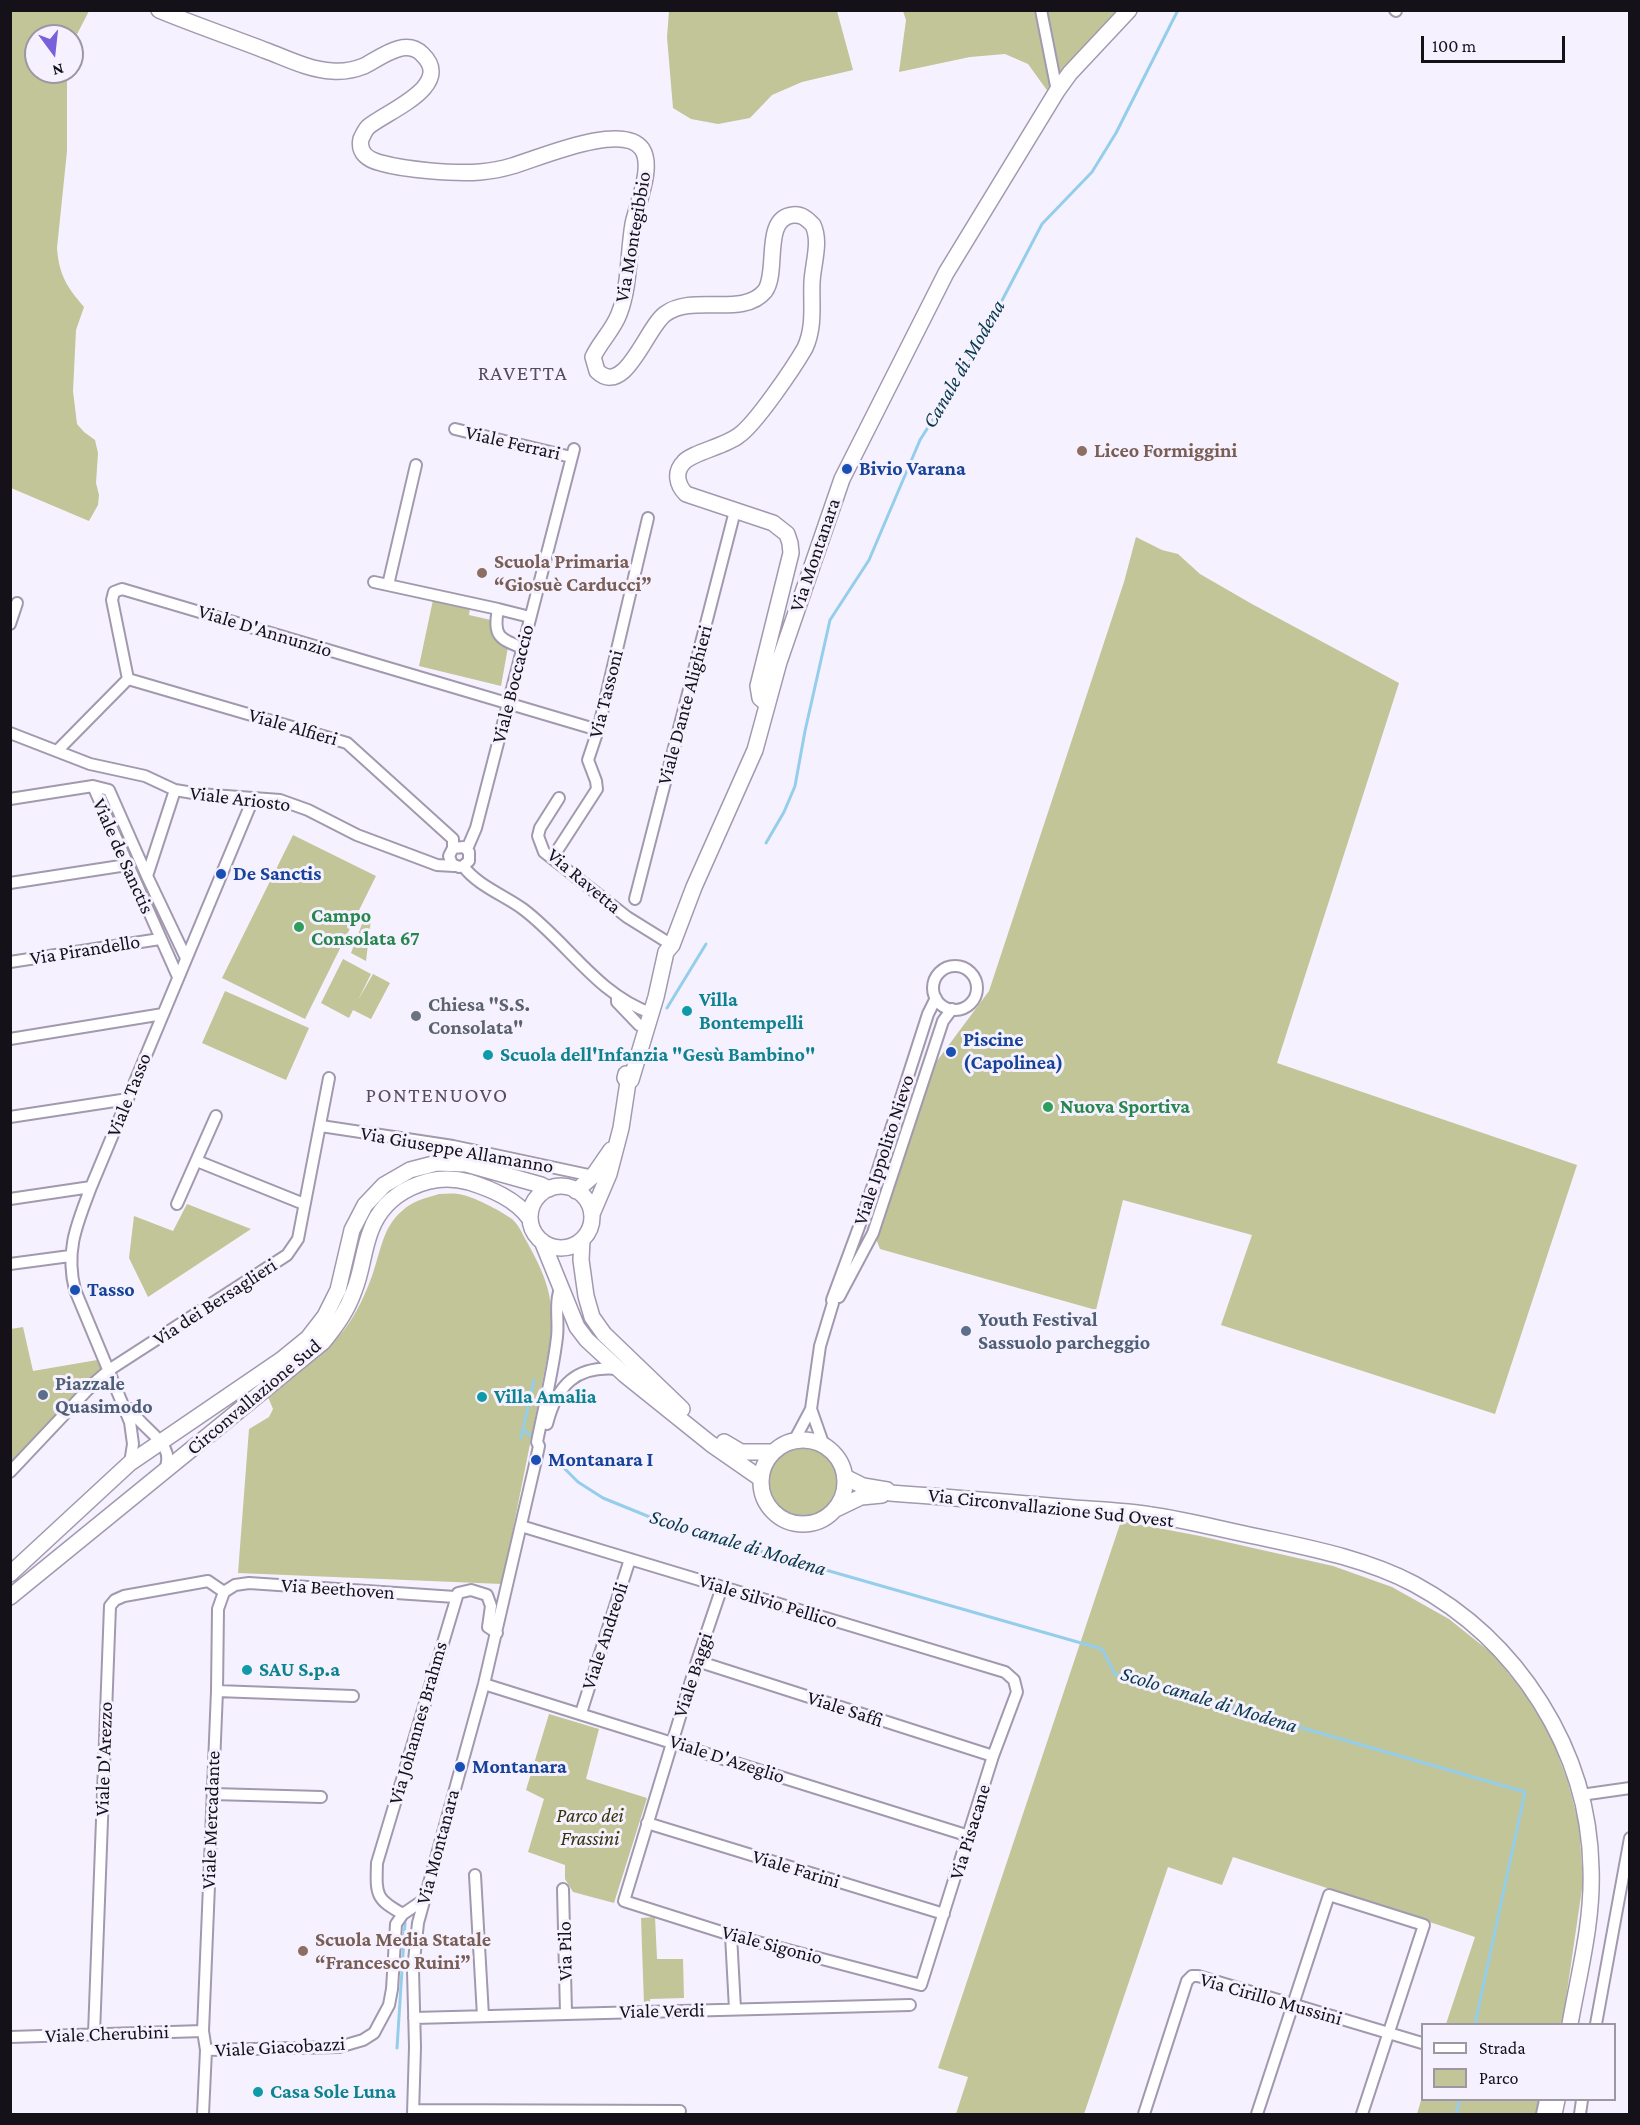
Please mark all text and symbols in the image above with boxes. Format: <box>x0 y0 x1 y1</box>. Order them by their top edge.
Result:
north arrow <box>24 24 84 84</box>
scale bar <box>1424 24 1568 62</box>
text: 100 m <box>1432 36 1476 56</box>
text: N <box>51 60 66 80</box>
street label: Via Montegibbio <box>610 170 656 304</box>
water label: Canale di Modena <box>917 295 1011 433</box>
district label: RAVETTA <box>478 361 568 387</box>
street label: Viale Ferrari <box>463 420 563 466</box>
place label: Liceo Formiggini <box>1094 439 1237 463</box>
marker: Liceo Formiggini <box>1075 444 1089 458</box>
place label: Bivio Varana <box>859 457 966 481</box>
marker: Bivio Varana <box>840 462 854 476</box>
street label: Via Montanara <box>784 495 846 615</box>
place label: Scuola Primaria “Giosuè Carducci” <box>494 550 652 597</box>
marker: Scuola Primaria “Giosuè Carducci” <box>475 566 489 580</box>
street label: Viale D'Annunzio <box>195 599 335 663</box>
street label: Viale Boccaccio <box>487 622 539 746</box>
street label: Viale Dante Alighieri <box>652 623 718 787</box>
street label: Via Tassoni <box>583 647 629 741</box>
street label: Viale Alfieri <box>246 703 340 751</box>
street label: Viale Ariosto <box>188 781 292 817</box>
street label: Viale de Sanctis <box>87 795 159 917</box>
street label: Via Ravetta <box>542 843 626 919</box>
place label: De Sanctis <box>233 862 321 886</box>
marker: De Sanctis <box>214 867 228 881</box>
place label: Campo Consolata 67 <box>311 904 420 951</box>
marker: Campo Consolata 67 <box>292 920 306 934</box>
street label: Via Pirandello <box>28 929 142 971</box>
place label: Villa Bontempelli <box>699 988 804 1035</box>
place label: Chiesa "S.S. Consolata" <box>428 993 530 1040</box>
marker: Villa Bontempelli <box>680 1004 694 1018</box>
marker: Chiesa "S.S. Consolata" <box>409 1009 423 1023</box>
place label: Piscine (Capolinea) <box>963 1028 1063 1075</box>
place label: Scuola dell'Infanzia "Gesù Bambino" <box>500 1043 815 1067</box>
marker: Piscine (Capolinea) <box>944 1045 958 1059</box>
marker: Scuola dell'Infanzia "Gesù Bambino" <box>481 1048 495 1062</box>
street label: Viale Tasso <box>101 1049 157 1141</box>
street label: Viale Ippolito Nievo <box>848 1072 920 1228</box>
district label: PONTENUOVO <box>365 1083 509 1109</box>
place label: Nuova Sportiva <box>1060 1095 1190 1119</box>
marker: Nuova Sportiva <box>1041 1100 1055 1114</box>
street label: Via Giuseppe Allamanno <box>358 1121 556 1179</box>
street label: Via dei Bersaglieri <box>149 1253 281 1351</box>
place label: Tasso <box>87 1278 135 1302</box>
marker: Tasso <box>68 1283 82 1297</box>
place label: Youth Festival Sassuolo parcheggio <box>978 1308 1150 1355</box>
marker: Youth Festival Sassuolo parcheggio <box>959 1324 973 1338</box>
street label: Circonvallazione Sud <box>182 1334 326 1460</box>
place label: Piazzale Quasimodo <box>55 1372 153 1419</box>
place label: Villa Amalia <box>494 1385 597 1409</box>
marker: Piazzale Quasimodo <box>36 1388 50 1402</box>
marker: Villa Amalia <box>475 1390 489 1404</box>
place label: Montanara I <box>548 1448 653 1472</box>
marker: Montanara I <box>529 1453 543 1467</box>
street label: Via Circonvallazione Sud Ovest <box>927 1483 1175 1533</box>
water label: Scolo canale di Modena <box>647 1504 829 1582</box>
street label: Viale Silvio Pellico <box>696 1569 840 1633</box>
street label: Via Beethoven <box>280 1573 396 1605</box>
street label: Viale Andreoli <box>576 1579 634 1693</box>
street label: Viale Baggi <box>668 1629 718 1721</box>
street label: Via Johannes Brahms <box>383 1639 453 1807</box>
place label: SAU S.p.a <box>259 1658 340 1682</box>
water label: Scolo canale di Modena <box>1118 1661 1300 1739</box>
marker: SAU S.p.a <box>240 1663 254 1677</box>
street label: Viale Saffi <box>804 1685 886 1733</box>
street label: Viale D'Arezzo <box>90 1701 118 1817</box>
street label: Viale D'Azeglio <box>666 1729 788 1789</box>
street label: Viale Mercadante <box>197 1750 225 1890</box>
place label: Montanara <box>472 1755 567 1779</box>
marker: Montanara <box>453 1760 467 1774</box>
street label: Via Pisacane <box>944 1781 996 1883</box>
street label: Via Montanara <box>411 1787 465 1907</box>
park label: Parco dei Frassini <box>556 1804 624 1851</box>
street label: Viale Farini <box>749 1844 843 1894</box>
street label: Viale Sigonio <box>719 1920 825 1970</box>
street label: Via Pilo <box>552 1921 578 1981</box>
place label: Scuola Media Statale “Francesco Ruini” <box>315 1928 491 1975</box>
marker: Scuola Media Statale “Francesco Ruini” <box>296 1944 310 1958</box>
street label: Via Cirillo Mussini <box>1197 1967 1345 2031</box>
street label: Viale Verdi <box>619 1998 705 2024</box>
street label: Viale Cherubini <box>45 2020 169 2048</box>
legend <box>1421 2023 1616 2101</box>
street label: Viale Giacobazzi <box>214 2032 346 2062</box>
text: Strada <box>1479 2038 1526 2058</box>
text: Parco <box>1479 2068 1518 2088</box>
place label: Casa Sole Luna <box>270 2080 396 2104</box>
marker: Casa Sole Luna <box>251 2085 265 2099</box>

